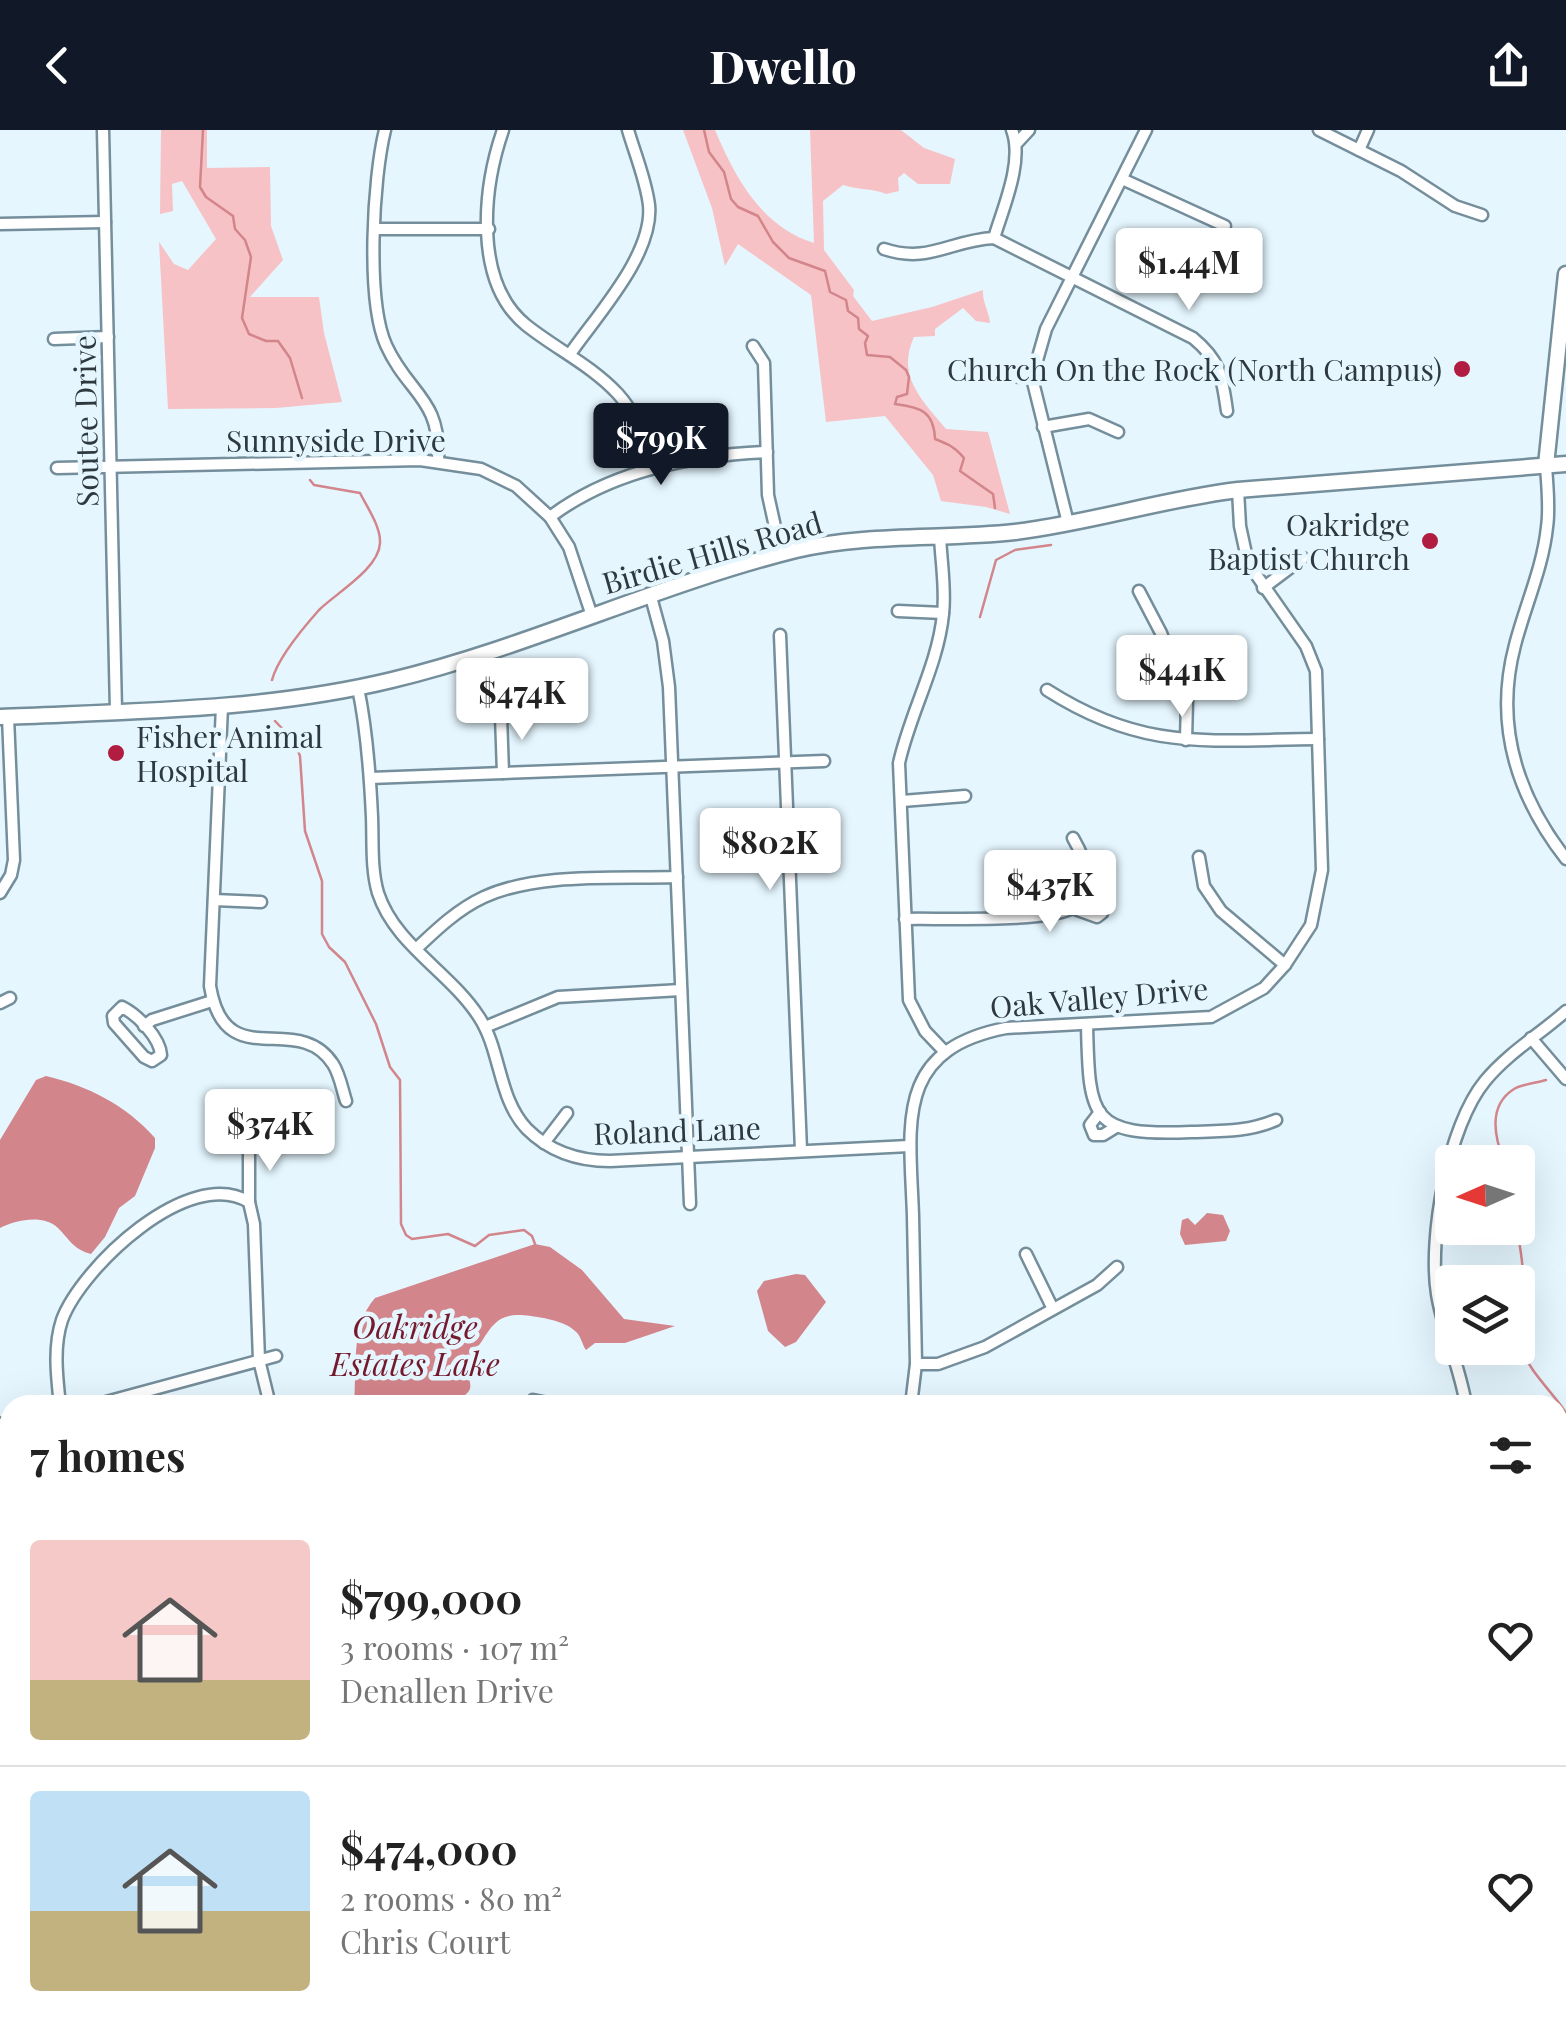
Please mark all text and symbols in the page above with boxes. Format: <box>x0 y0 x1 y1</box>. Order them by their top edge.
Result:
text: Dwello <box>709 35 857 95</box>
icon: back <box>30 38 85 93</box>
icon: share <box>1481 38 1536 93</box>
pin: $1.44M <box>1108 228 1270 313</box>
text: $1.44M <box>1138 239 1240 282</box>
street label: Soutee Drive <box>64 335 106 507</box>
place label: Church On the Rock (North Campus) <box>947 349 1442 389</box>
marker: Church On the Rock (North Campus) <box>1451 358 1473 380</box>
pin: $799K <box>591 403 731 488</box>
text: $799K <box>615 414 707 457</box>
street label: Sunnyside Drive <box>226 420 446 460</box>
street label: Birdie Hills Road <box>598 502 826 602</box>
place label: Oakridge Baptist Church <box>1208 504 1410 578</box>
marker: Oakridge Baptist Church <box>1419 530 1441 552</box>
pin: $441K <box>1112 635 1252 720</box>
text: $441K <box>1138 646 1226 689</box>
pin: $474K <box>452 658 592 743</box>
text: $474K <box>478 669 566 712</box>
place label: Fisher Animal Hospital <box>136 716 323 790</box>
marker: Fisher Animal Hospital <box>105 742 127 764</box>
pin: $802K <box>700 808 840 893</box>
text: $802K <box>722 819 818 862</box>
pin: $437K <box>980 850 1120 935</box>
text: $437K <box>1006 861 1094 904</box>
street label: Oak Valley Drive <box>988 968 1210 1026</box>
pin: $374K <box>200 1089 340 1174</box>
text: $374K <box>227 1100 313 1143</box>
street label: Roland Lane <box>593 1107 761 1153</box>
north arrow <box>1435 1145 1535 1245</box>
map controls <box>1435 1145 1535 1365</box>
button: layers <box>1435 1265 1535 1365</box>
water label: Oakridge Estates Lake <box>328 1304 500 1384</box>
text: 7 homes <box>30 1427 185 1483</box>
icon: filters <box>1483 1428 1538 1483</box>
text: $799,000 <box>340 1569 522 1625</box>
icon: home <box>110 1580 230 1700</box>
icon: heart <box>1483 1613 1538 1668</box>
text: 3 rooms · 107 m² <box>340 1625 569 1668</box>
text: Denallen Drive <box>340 1668 554 1711</box>
text: $474,000 <box>340 1820 518 1876</box>
icon: home <box>110 1831 230 1951</box>
icon: heart <box>1483 1864 1538 1919</box>
text: 2 rooms · 80 m² <box>340 1876 562 1919</box>
text: Chris Court <box>340 1919 510 1962</box>

